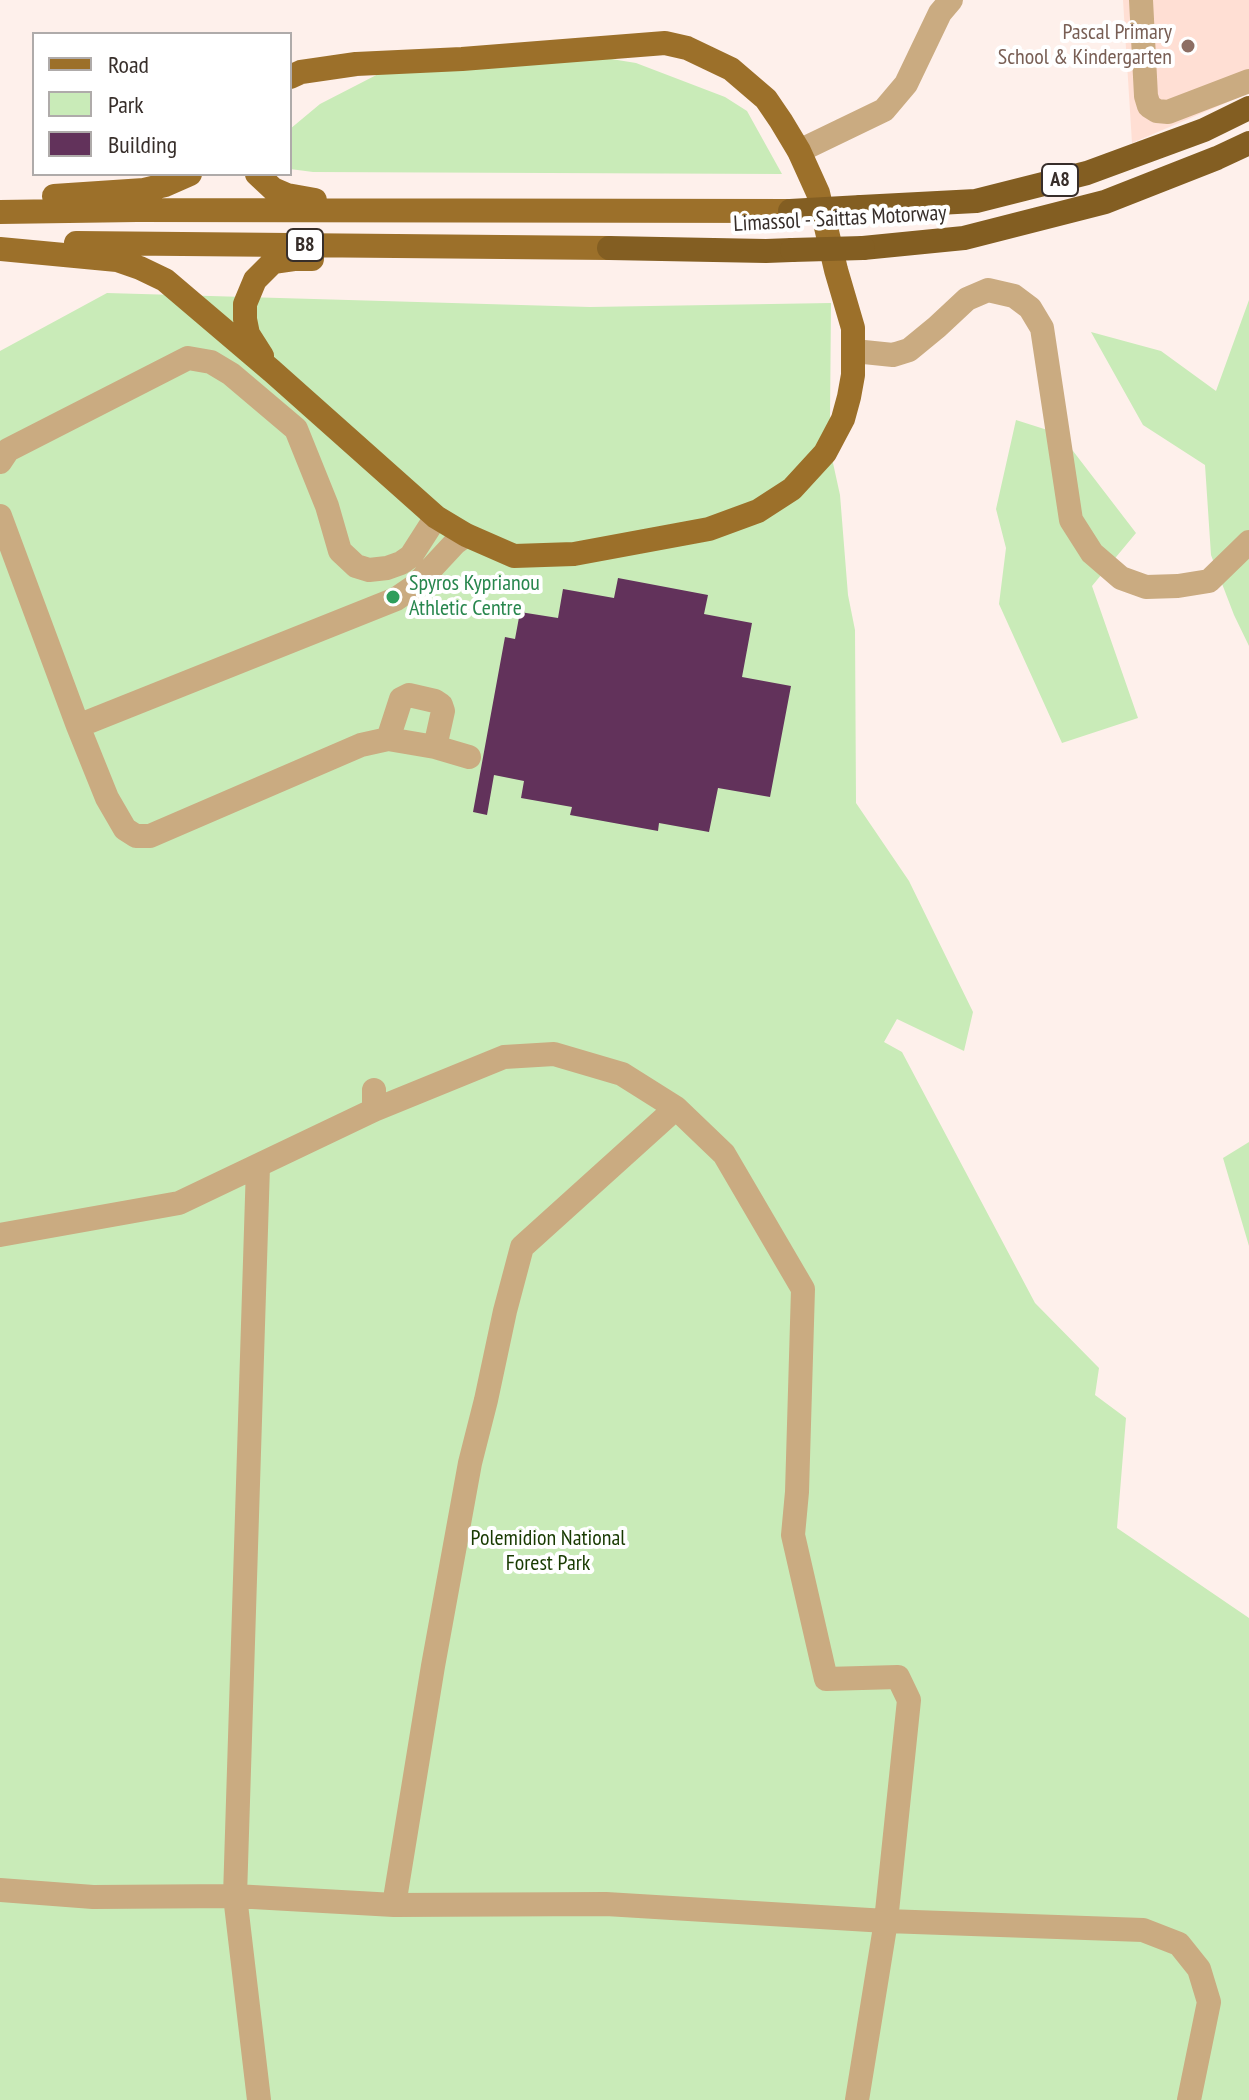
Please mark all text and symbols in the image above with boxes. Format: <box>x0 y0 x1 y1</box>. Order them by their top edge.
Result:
place label: Pascal Primary School & Kindergarten <box>998 20 1172 72</box>
legend <box>32 32 292 176</box>
marker: Pascal Primary School & Kindergarten <box>1179 37 1197 55</box>
text: Road <box>108 49 149 80</box>
text: Park <box>108 89 144 120</box>
text: Building <box>108 129 177 160</box>
road number: A8 <box>1042 164 1078 196</box>
street label: Limassol - Saittas Motorway <box>733 200 947 238</box>
road number: B8 <box>287 229 323 261</box>
place label: Spyros Kyprianou Athletic Centre <box>409 571 540 622</box>
marker: Spyros Kyprianou Athletic Centre <box>384 588 402 606</box>
park label: Polemidion National Forest Park <box>471 1526 625 1578</box>

